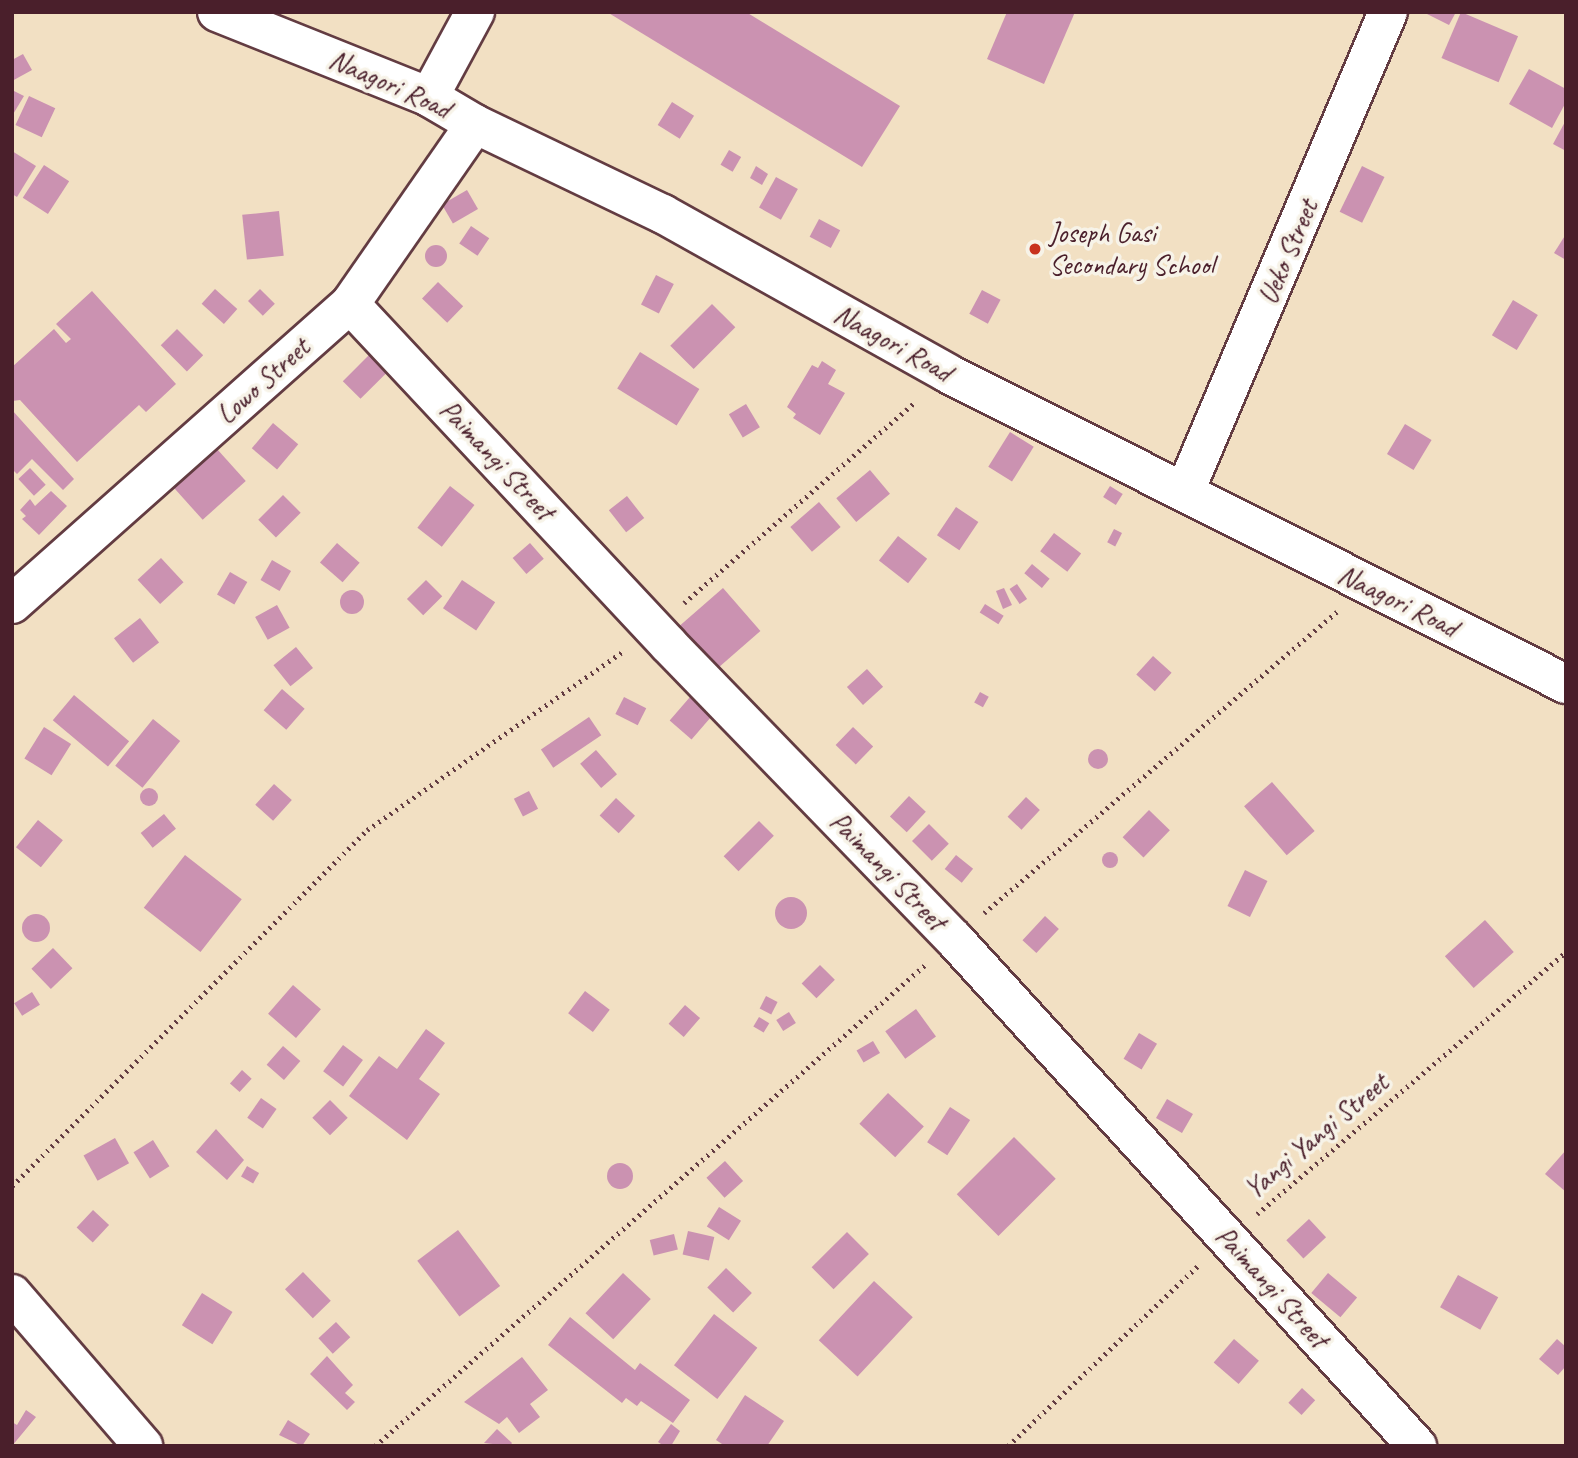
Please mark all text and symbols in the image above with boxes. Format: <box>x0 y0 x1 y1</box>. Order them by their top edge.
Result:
street label: Naagori Road <box>324 42 456 126</box>
street label: Ueko Street <box>1251 195 1325 309</box>
place label: Joseph Gasi Secondary School <box>1049 216 1213 282</box>
marker: Joseph Gasi Secondary School <box>1027 241 1043 257</box>
street label: Naagori Road <box>828 297 958 389</box>
street label: Lowo Street <box>210 330 316 432</box>
street label: Paimangi Street <box>433 393 561 527</box>
street label: Naagori Road <box>1333 558 1463 644</box>
street label: Paimangi Street <box>823 805 953 937</box>
street label: Yangi Yangi Street <box>1237 1066 1395 1206</box>
street label: Paimangi Street <box>1209 1219 1335 1355</box>

